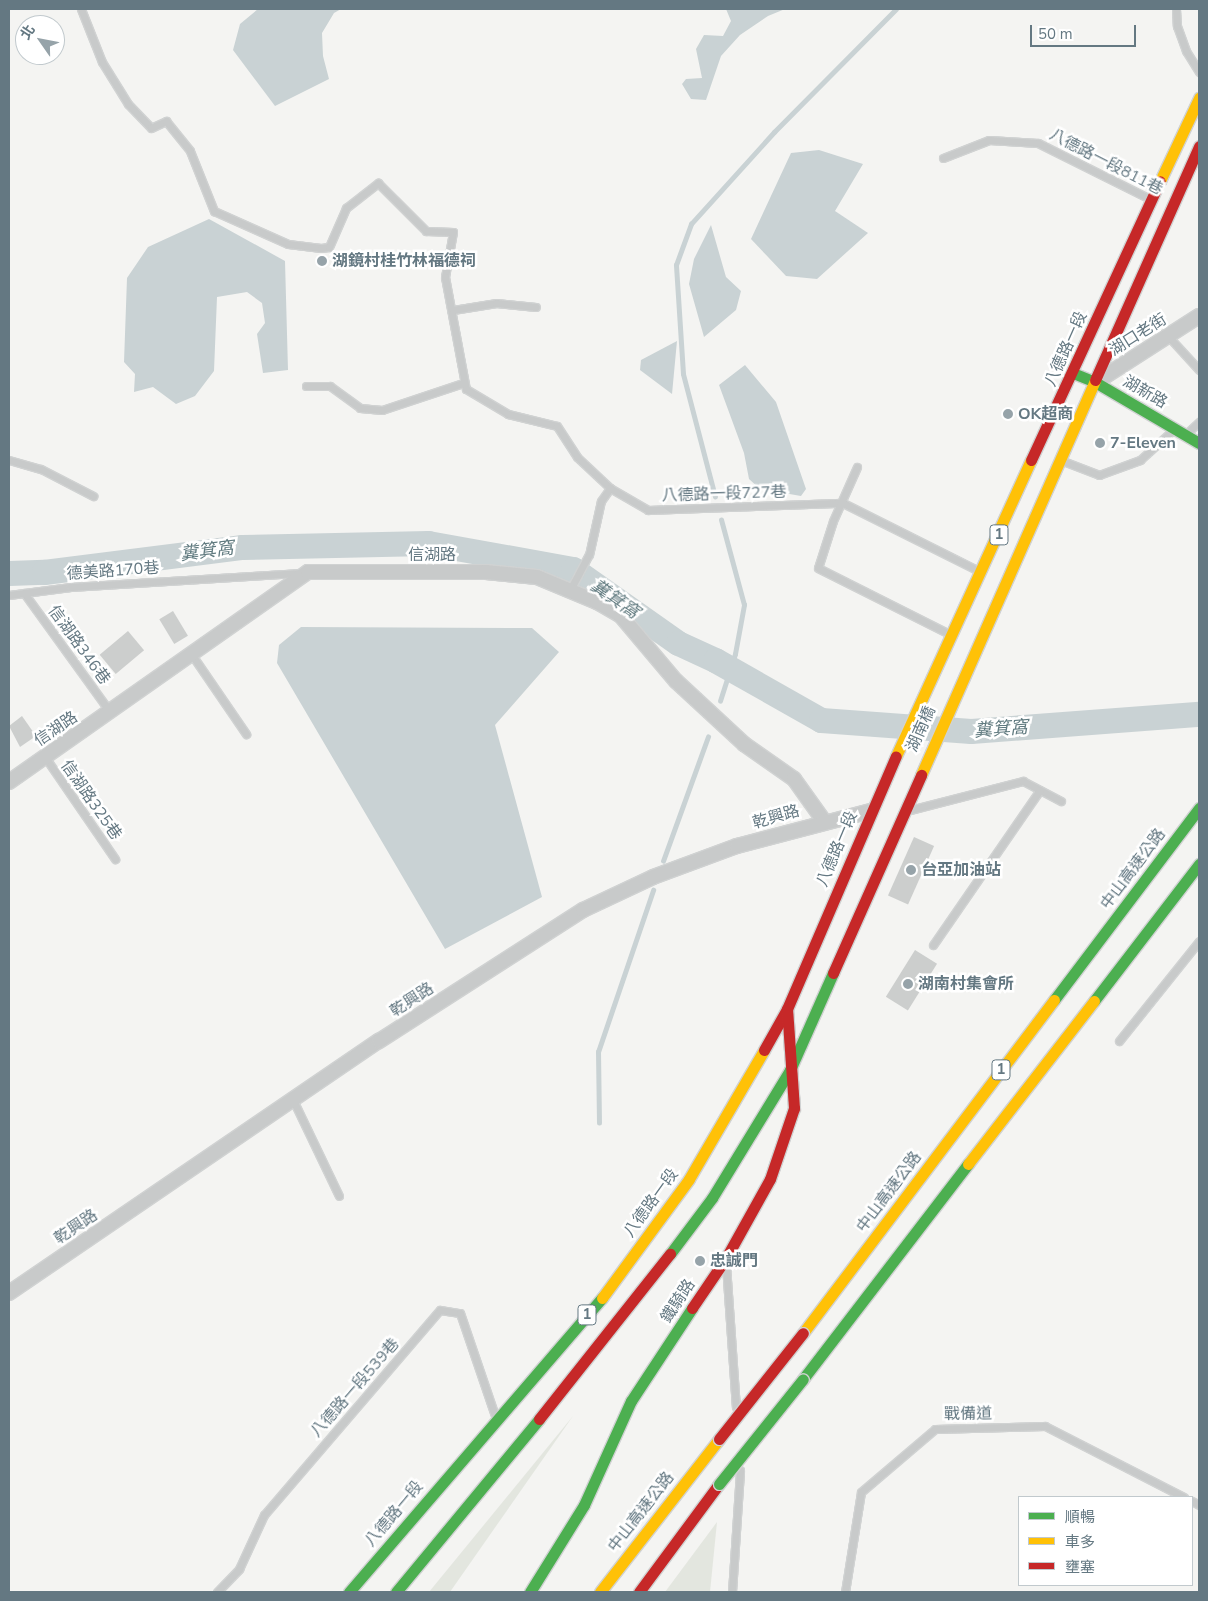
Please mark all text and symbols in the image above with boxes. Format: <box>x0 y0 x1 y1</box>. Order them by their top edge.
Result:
north arrow <box>15 15 65 65</box>
scale bar <box>1033 15 1139 47</box>
text: 北 <box>16 21 40 43</box>
text: 50 m <box>1038 24 1073 44</box>
street label: 八德路一段811巷 <box>1046 125 1166 199</box>
place label: 湖鏡村桂竹林福德祠 <box>332 251 476 271</box>
marker: 湖鏡村桂竹林福德祠 <box>316 255 328 267</box>
street label: 八德路一段 <box>1041 309 1091 389</box>
street label: 湖口老街 <box>1106 310 1170 360</box>
street label: 湖新路 <box>1119 372 1171 412</box>
place label: OK超商 <box>1018 404 1073 424</box>
marker: OK超商 <box>1002 408 1014 420</box>
place label: 7-Eleven <box>1110 433 1176 453</box>
marker: 7-Eleven <box>1094 437 1106 449</box>
street label: 八德路一段727巷 <box>661 482 787 506</box>
road number: 1 <box>989 522 1009 548</box>
water label: 糞箕窩 <box>179 537 235 565</box>
street label: 信湖路 <box>408 545 456 565</box>
street label: 德美路170巷 <box>66 558 160 584</box>
water label: 糞箕窩 <box>587 575 643 623</box>
street label: 信湖路346巷 <box>44 602 114 688</box>
street label: 湖南橋 <box>902 703 940 755</box>
street label: 信湖路 <box>31 708 81 750</box>
water label: 糞箕窩 <box>973 716 1029 742</box>
street label: 信湖路325巷 <box>57 756 125 844</box>
street label: 乾興路 <box>750 801 802 833</box>
street label: 八德路一段 <box>813 808 861 890</box>
street label: 中山高速公路 <box>1096 825 1170 913</box>
place label: 台亞加油站 <box>921 860 1001 880</box>
marker: 台亞加油站 <box>905 864 917 876</box>
place label: 湖南村集會所 <box>918 974 1014 994</box>
marker: 湖南村集會所 <box>902 978 914 990</box>
street label: 乾興路 <box>387 979 437 1021</box>
road number: 1 <box>991 1058 1011 1082</box>
street label: 中山高速公路 <box>852 1148 926 1236</box>
street label: 八德路一段 <box>620 1165 682 1241</box>
street label: 乾興路 <box>51 1206 101 1248</box>
place label: 忠誠門 <box>710 1251 758 1271</box>
marker: 忠誠門 <box>694 1255 706 1267</box>
street label: 鐵騎路 <box>657 1276 699 1326</box>
road number: 1 <box>577 1302 597 1328</box>
street label: 八德路一段539巷 <box>307 1335 403 1441</box>
street label: 戰備道 <box>944 1404 992 1424</box>
street label: 中山高速公路 <box>604 1468 678 1556</box>
street label: 八德路一段 <box>361 1477 427 1551</box>
legend <box>1018 1496 1193 1586</box>
text: 順暢 <box>1065 1507 1095 1527</box>
text: 車多 <box>1065 1532 1095 1552</box>
text: 壅塞 <box>1065 1557 1095 1577</box>

